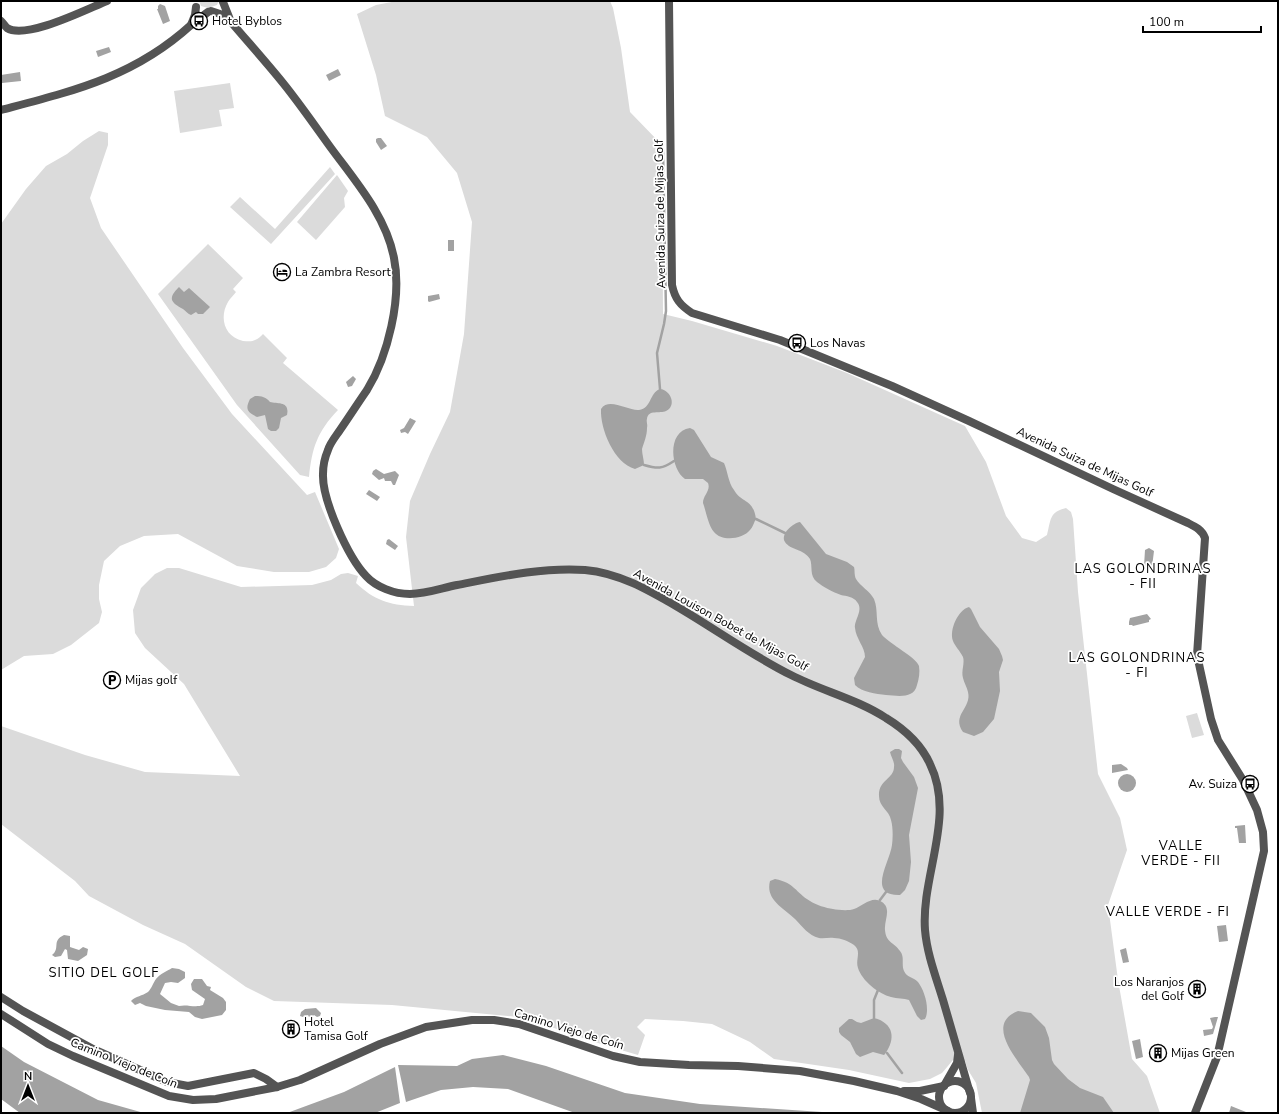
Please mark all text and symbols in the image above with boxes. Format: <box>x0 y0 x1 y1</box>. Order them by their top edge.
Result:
scale bar <box>1143 8 1261 34</box>
bus stop icon: Hotel Byblos <box>189 11 209 31</box>
place label: Hotel Byblos <box>212 13 282 29</box>
text: 100 m <box>1149 14 1184 30</box>
street label: Avenida Suiza de Mijas Golf <box>651 138 669 289</box>
hotel icon: La Zambra Resort <box>272 262 292 282</box>
place label: La Zambra Resort <box>295 264 392 280</box>
bus stop icon: Los Navas <box>787 333 807 353</box>
place label: Los Navas <box>810 335 866 351</box>
street label: Avenida Suiza de Mijas Golf <box>1014 423 1157 501</box>
district label: LAS GOLONDRINAS - FII <box>1075 560 1211 593</box>
street label: Avenida Louison Bobet de Mijas Golf <box>631 565 812 675</box>
district label: LAS GOLONDRINAS - FI <box>1069 649 1205 682</box>
parking icon: Mijas golf <box>102 670 122 690</box>
place label: Mijas golf <box>125 672 178 688</box>
bus stop icon: Av. Suiza <box>1240 774 1260 794</box>
place label: Av. Suiza <box>1188 776 1237 792</box>
district label: VALLE VERDE - FII <box>1140 837 1221 870</box>
district label: VALLE VERDE - FI <box>1105 903 1230 921</box>
district label: SITIO DEL GOLF <box>48 964 160 982</box>
place label: Los Naranjos del Golf <box>1114 974 1185 1004</box>
building icon: Los Naranjos del Golf <box>1187 979 1207 999</box>
street label: Camino Viejo de Coín <box>512 1005 626 1053</box>
place label: Hotel Tamisa Golf <box>304 1014 369 1044</box>
building icon: Hotel Tamisa Golf <box>281 1019 301 1039</box>
street label: Camino Viejo de Coín <box>68 1034 180 1092</box>
building icon: Mijas Green <box>1148 1043 1168 1063</box>
place label: Mijas Green <box>1171 1045 1235 1061</box>
north arrow <box>8 1066 48 1106</box>
text: N <box>24 1069 32 1084</box>

